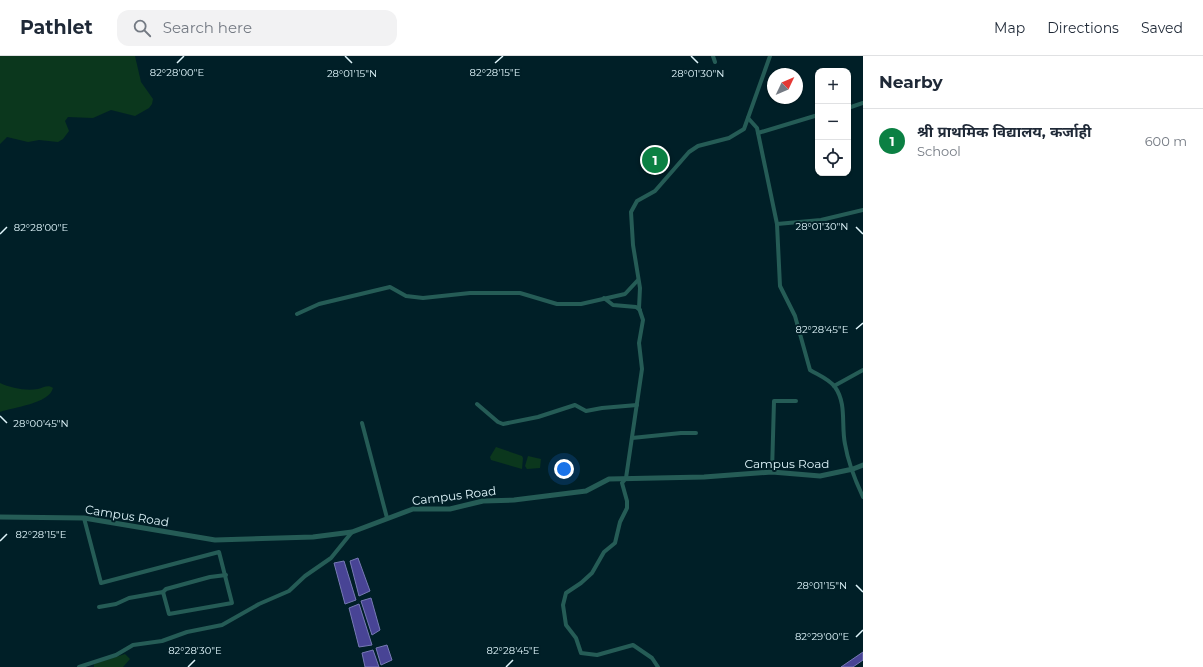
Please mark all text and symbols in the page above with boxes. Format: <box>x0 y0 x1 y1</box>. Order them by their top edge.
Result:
search box <box>117 10 397 46</box>
text: Pathlet <box>20 16 93 39</box>
icon: search <box>131 17 153 39</box>
text: Search here <box>163 18 252 37</box>
text: Map <box>994 19 1025 37</box>
text: Directions <box>1047 19 1119 37</box>
text: Saved <box>1141 19 1183 37</box>
text: 82°28'00"E <box>150 66 205 79</box>
text: 82°28'15"E <box>470 66 521 79</box>
text: 28°01'15"N <box>327 67 377 80</box>
text: 28°01'30"N <box>672 67 724 80</box>
north arrow <box>767 68 803 104</box>
map controls <box>815 68 851 176</box>
button: + <box>815 68 851 104</box>
text: Nearby <box>879 72 943 92</box>
button: − <box>815 104 851 140</box>
text: श्री प्राथमिक विद्यालय, कर्जाही <box>917 122 1091 141</box>
text: 1 <box>889 133 895 149</box>
text: 600 m <box>1145 133 1187 149</box>
button: locate <box>815 140 851 176</box>
text: School <box>917 143 961 159</box>
pin: 1 <box>642 145 668 175</box>
text: 28°01'30"N <box>796 220 848 233</box>
text: 82°28'00"E <box>14 221 69 234</box>
text: 82°28'45"E <box>796 323 849 336</box>
text: 28°00'45"N <box>13 417 69 430</box>
street label: Campus Road <box>745 456 829 471</box>
your location <box>554 459 574 479</box>
street label: Campus Road <box>411 483 497 508</box>
street label: Campus Road <box>84 501 170 530</box>
text: 82°28'15"E <box>16 528 67 541</box>
text: 28°01'15"N <box>797 579 847 592</box>
text: 82°29'00"E <box>795 630 849 643</box>
text: 82°28'30"E <box>168 644 222 657</box>
text: 82°28'45"E <box>487 644 540 657</box>

